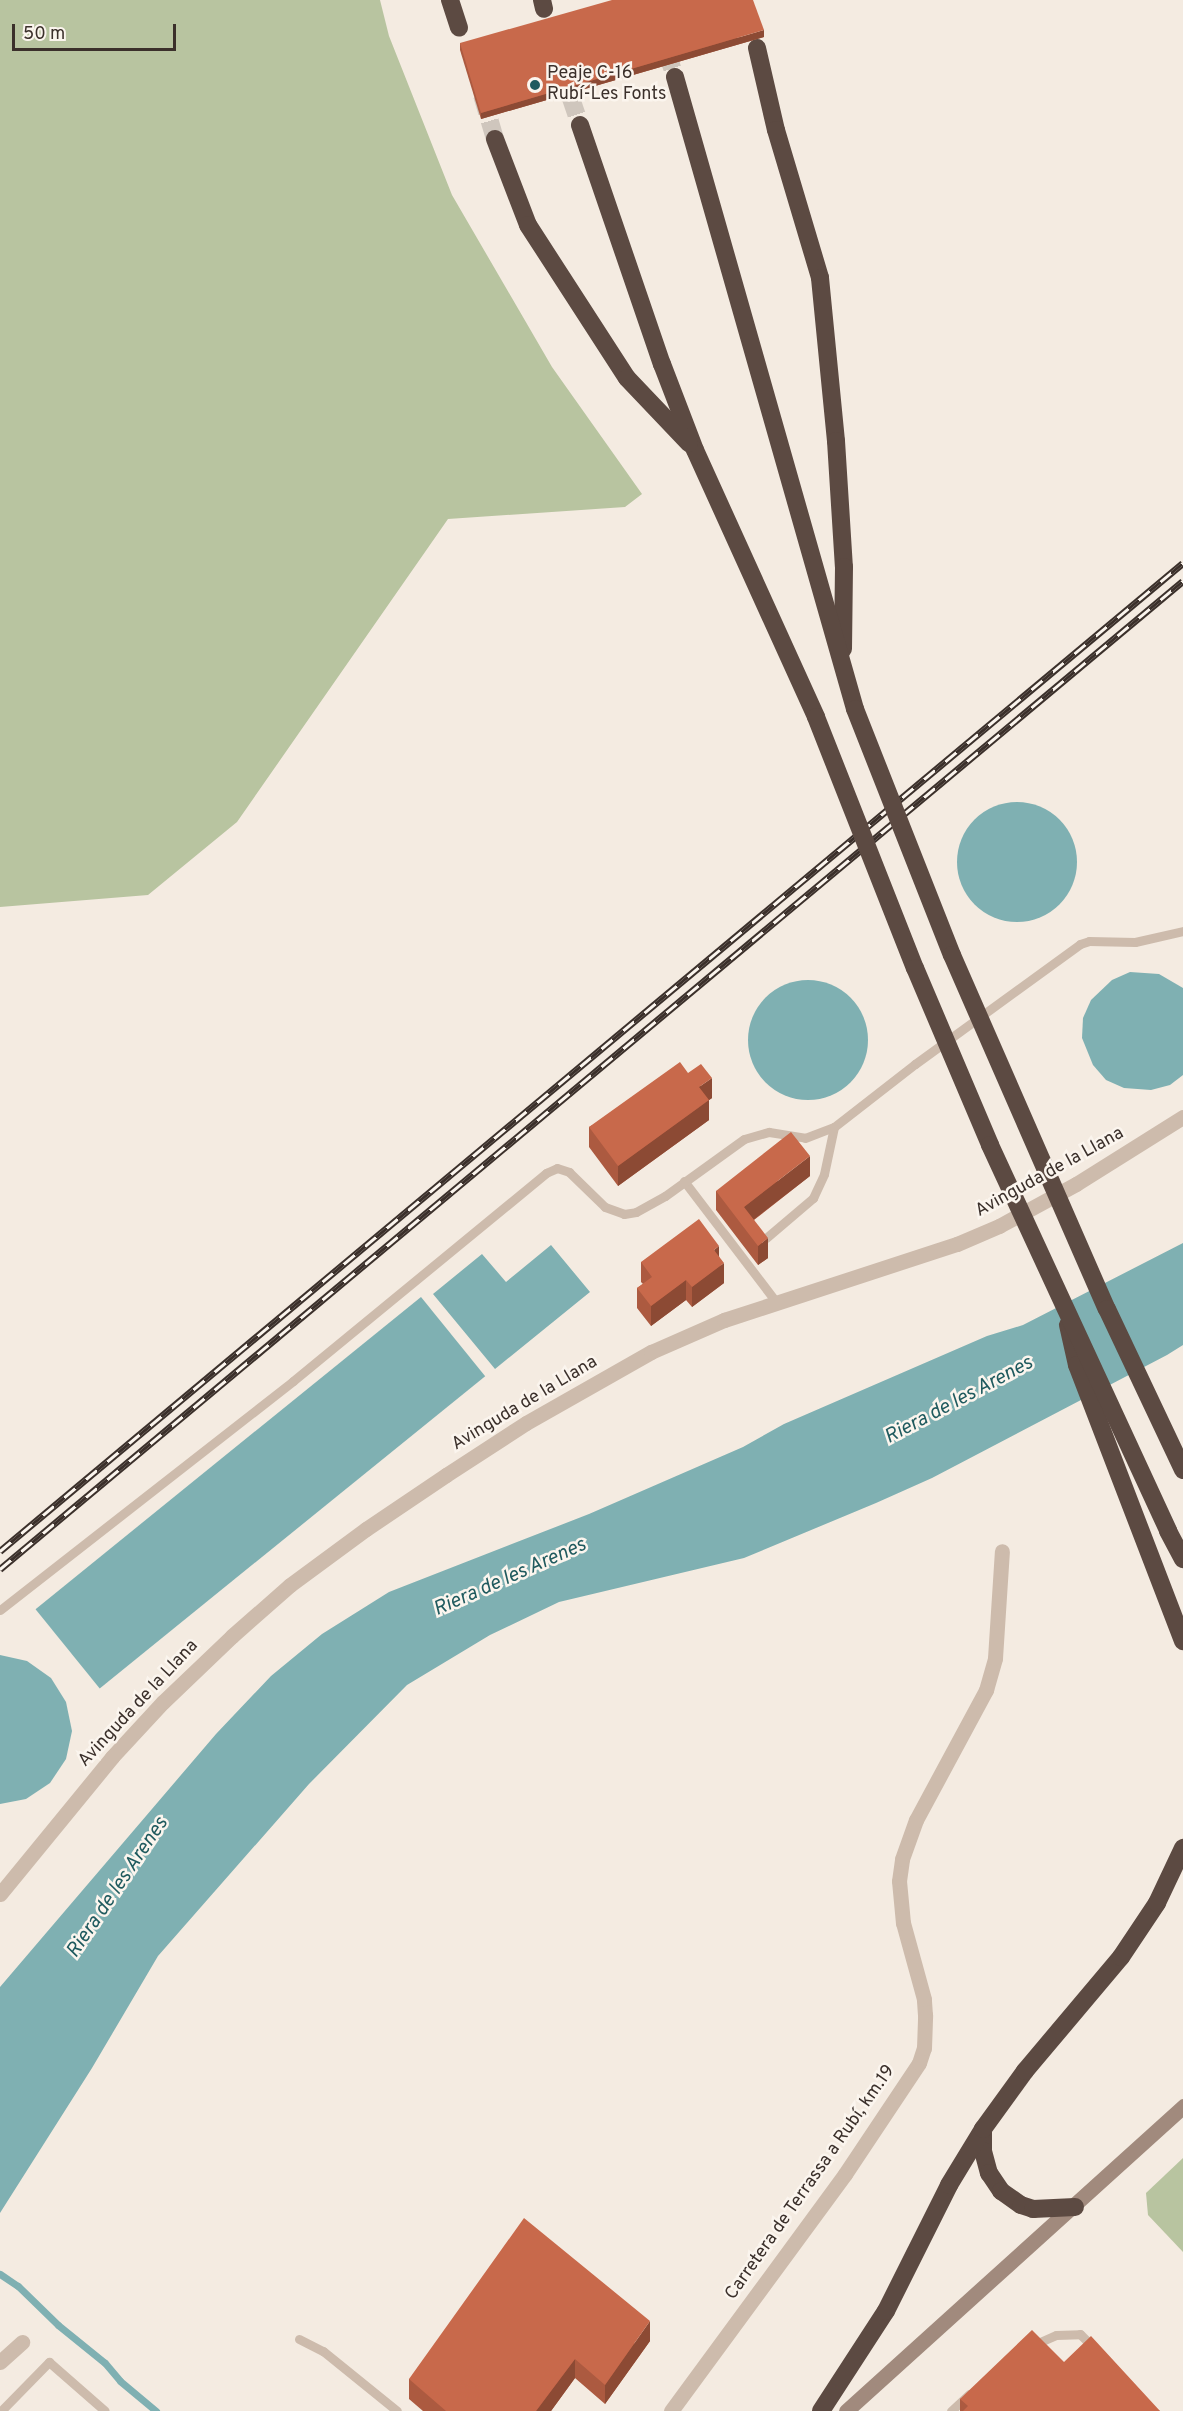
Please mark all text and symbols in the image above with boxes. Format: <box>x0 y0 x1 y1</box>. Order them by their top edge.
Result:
scale bar <box>15 12 178 50</box>
text: 50 m <box>23 23 65 46</box>
place label: Peaje C-16 Rubí-Les Fonts <box>547 64 666 106</box>
marker: Peaje C-16 Rubí-Les Fonts <box>528 78 542 92</box>
street label: Avinguda de la Llana <box>972 1123 1128 1223</box>
street label: Avinguda de la Llana <box>448 1352 602 1456</box>
water label: Riera de les Arenes <box>880 1352 1038 1450</box>
water label: Riera de les Arenes <box>430 1533 590 1623</box>
street label: Avinguda de la Llana <box>74 1636 204 1772</box>
water label: Riera de les Arenes <box>62 1813 174 1963</box>
street label: Carretera de Terrassa a Rubí, km.19 <box>721 2061 901 2305</box>

